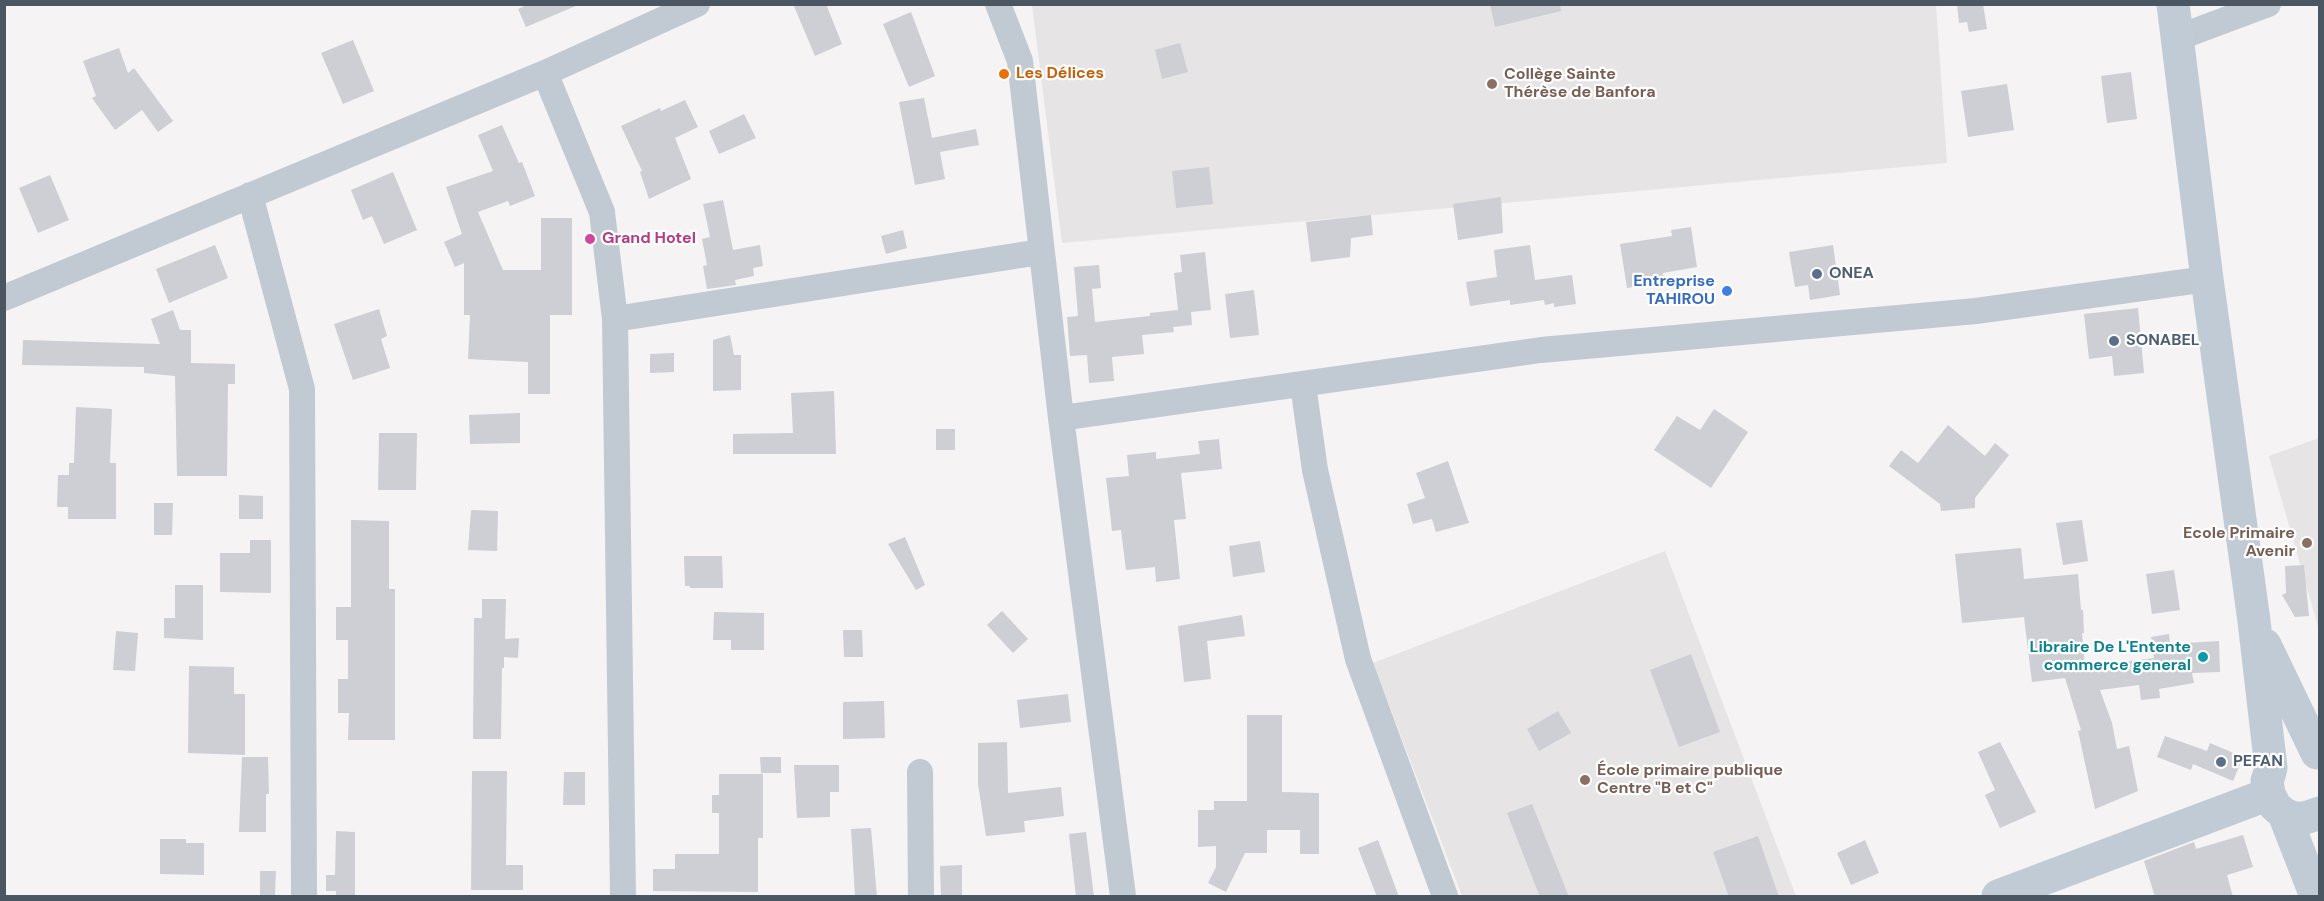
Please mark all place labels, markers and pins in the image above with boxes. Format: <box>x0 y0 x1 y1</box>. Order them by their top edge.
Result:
place label: Les Délices <box>1016 64 1104 84</box>
place label: Collège Sainte Thérèse de Banfora <box>1504 65 1656 103</box>
marker: Les Délices <box>997 67 1011 81</box>
marker: Collège Sainte Thérèse de Banfora <box>1485 77 1499 91</box>
place label: Grand Hotel <box>602 229 696 249</box>
marker: Grand Hotel <box>583 232 597 246</box>
place label: ONEA <box>1829 264 1874 284</box>
marker: ONEA <box>1810 267 1824 281</box>
place label: Entreprise TAHIROU <box>1633 272 1715 310</box>
marker: Entreprise TAHIROU <box>1720 284 1734 298</box>
place label: SONABEL <box>2126 331 2200 351</box>
marker: SONABEL <box>2107 334 2121 348</box>
place label: Ecole Primaire Avenir <box>2183 524 2295 562</box>
marker: Ecole Primaire Avenir <box>2300 536 2314 550</box>
place label: Libraire De L'Entente commerce general <box>2029 638 2191 676</box>
marker: Libraire De L'Entente commerce general <box>2196 650 2210 664</box>
place label: PEFAN <box>2233 752 2283 772</box>
marker: PEFAN <box>2214 755 2228 769</box>
place label: École primaire publique Centre "B et C" <box>1597 761 1783 799</box>
marker: École primaire publique Centre "B et C" <box>1578 773 1592 787</box>

